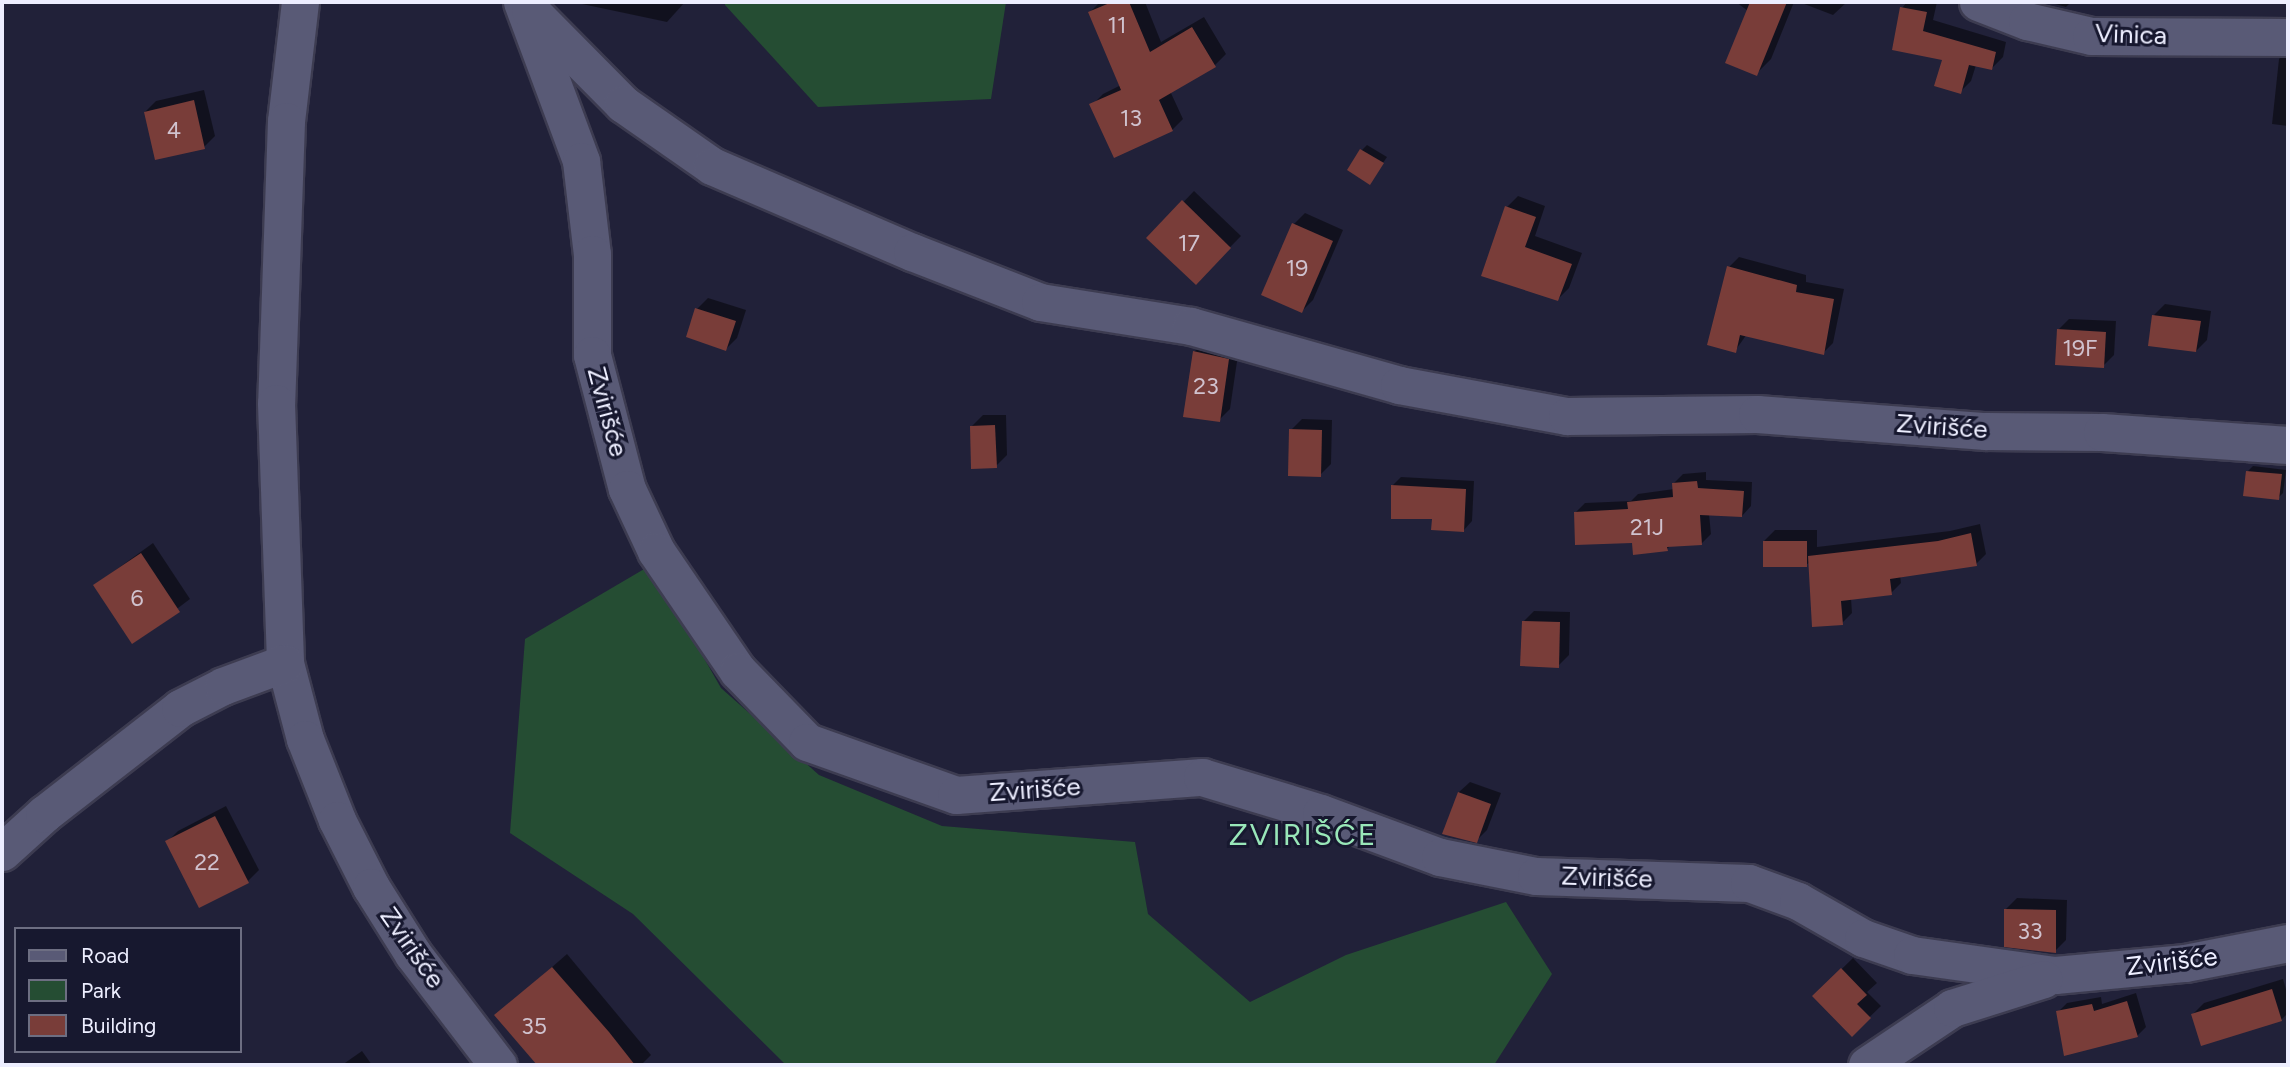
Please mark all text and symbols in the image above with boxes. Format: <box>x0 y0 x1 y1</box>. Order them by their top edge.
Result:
house number: 11 <box>1108 11 1126 39</box>
street label: Vinica <box>2095 18 2167 52</box>
house number: 13 <box>1120 104 1142 132</box>
house number: 4 <box>167 116 181 144</box>
house number: 17 <box>1178 229 1200 257</box>
house number: 19 <box>1286 254 1308 282</box>
house number: 19F <box>2062 334 2098 362</box>
street label: Zvirišće <box>580 364 634 460</box>
house number: 23 <box>1193 372 1219 400</box>
street label: Zvirišće <box>1895 408 1989 446</box>
house number: 21J <box>1630 513 1664 541</box>
house number: 6 <box>130 584 144 612</box>
street label: Zvirišće <box>988 771 1082 809</box>
district label: ZVIRIŠĆE <box>1230 817 1376 853</box>
house number: 22 <box>194 848 220 876</box>
street label: Zvirišće <box>1561 861 1653 895</box>
street label: Zvirišće <box>373 902 451 994</box>
house number: 33 <box>2017 917 2043 945</box>
legend <box>14 927 242 1053</box>
street label: Zvirišće <box>2125 941 2219 983</box>
text: Road <box>81 943 129 968</box>
text: Park <box>81 978 121 1003</box>
house number: 35 <box>521 1012 547 1040</box>
text: Building <box>81 1013 156 1038</box>

